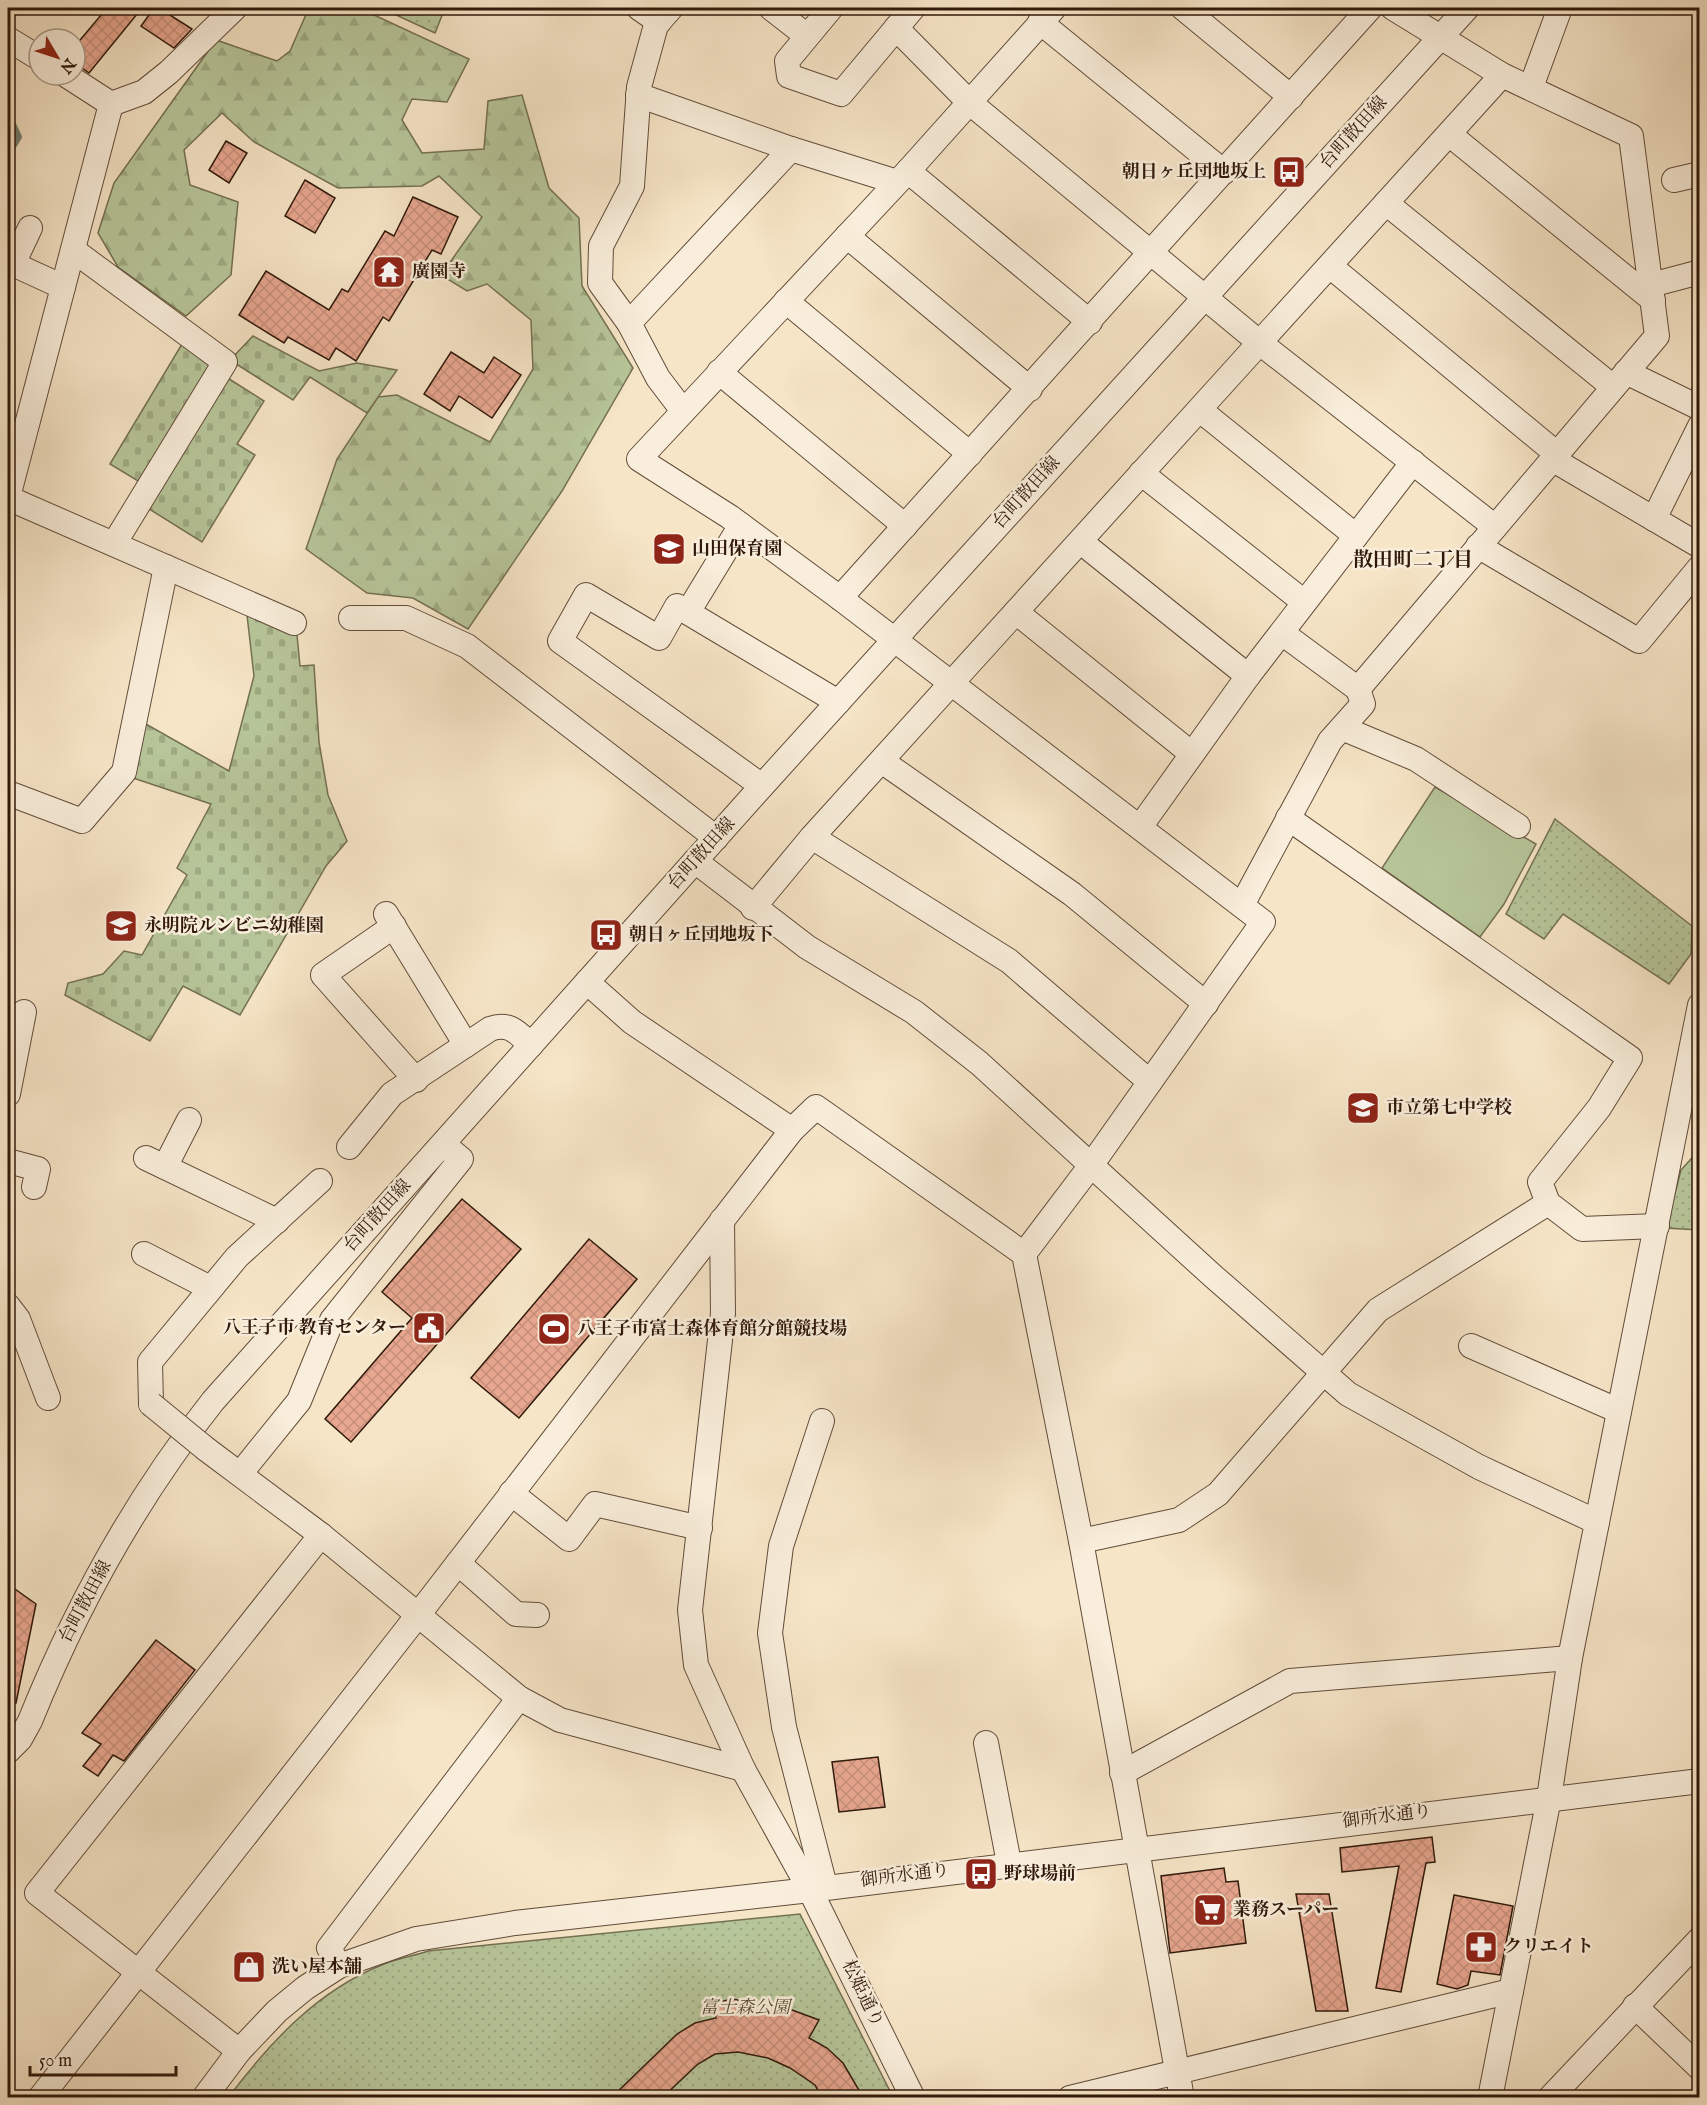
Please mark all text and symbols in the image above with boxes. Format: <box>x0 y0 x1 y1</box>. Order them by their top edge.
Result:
north arrow <box>27 27 87 87</box>
text: N <box>55 53 80 77</box>
street label: 台町散田線 <box>1315 92 1393 174</box>
bus stop icon: 朝日ヶ丘団地坂上 <box>1271 154 1307 190</box>
place label: 朝日ヶ丘団地坂上 <box>1122 161 1266 184</box>
temple icon: 廣園寺 <box>371 254 407 290</box>
place label: 廣園寺 <box>412 261 466 284</box>
street label: 台町散田線 <box>988 452 1066 534</box>
school or university icon: 山田保育園 <box>651 531 687 567</box>
place label: 山田保育園 <box>692 538 782 561</box>
district label: 散田町二丁目 <box>1353 548 1473 573</box>
street label: 台町散田線 <box>663 813 741 895</box>
school or university icon: 永明院ルンビニ幼稚園 <box>103 908 139 944</box>
place label: 永明院ルンビニ幼稚園 <box>144 915 324 938</box>
bus stop icon: 朝日ヶ丘団地坂下 <box>588 917 624 953</box>
place label: 朝日ヶ丘団地坂下 <box>629 924 773 947</box>
school or university icon: 市立第七中学校 <box>1345 1090 1381 1126</box>
place label: 市立第七中学校 <box>1386 1097 1512 1120</box>
street label: 台町散田線 <box>339 1175 417 1257</box>
public building icon: 八王子市 教育センター <box>411 1310 447 1346</box>
sports icon: 八王子市富士森体育館分館競技場 <box>536 1311 572 1347</box>
place label: 八王子市 教育センター <box>223 1317 406 1340</box>
place label: 八王子市富士森体育館分館競技場 <box>577 1318 847 1341</box>
street label: 台町散田線 <box>55 1557 117 1647</box>
street label: 御所水通り <box>1341 1800 1433 1834</box>
bus stop icon: 野球場前 <box>963 1856 999 1892</box>
street label: 御所水通り <box>859 1859 951 1893</box>
place label: 野球場前 <box>1004 1863 1076 1886</box>
supermarket icon: 業務スーパー <box>1192 1892 1228 1928</box>
place label: 業務スーパー <box>1233 1899 1339 1922</box>
pharmacy icon: クリエイト <box>1463 1929 1499 1965</box>
place label: クリエイト <box>1504 1936 1594 1959</box>
shop icon: 洗い屋本舗 <box>231 1949 267 1985</box>
place label: 洗い屋本舗 <box>272 1956 362 1979</box>
street label: 松姫通り <box>836 1957 888 2031</box>
park label: 富士森公園 <box>700 1997 793 2020</box>
scale bar <box>30 2039 176 2077</box>
text: 50 m <box>39 2050 72 2073</box>

